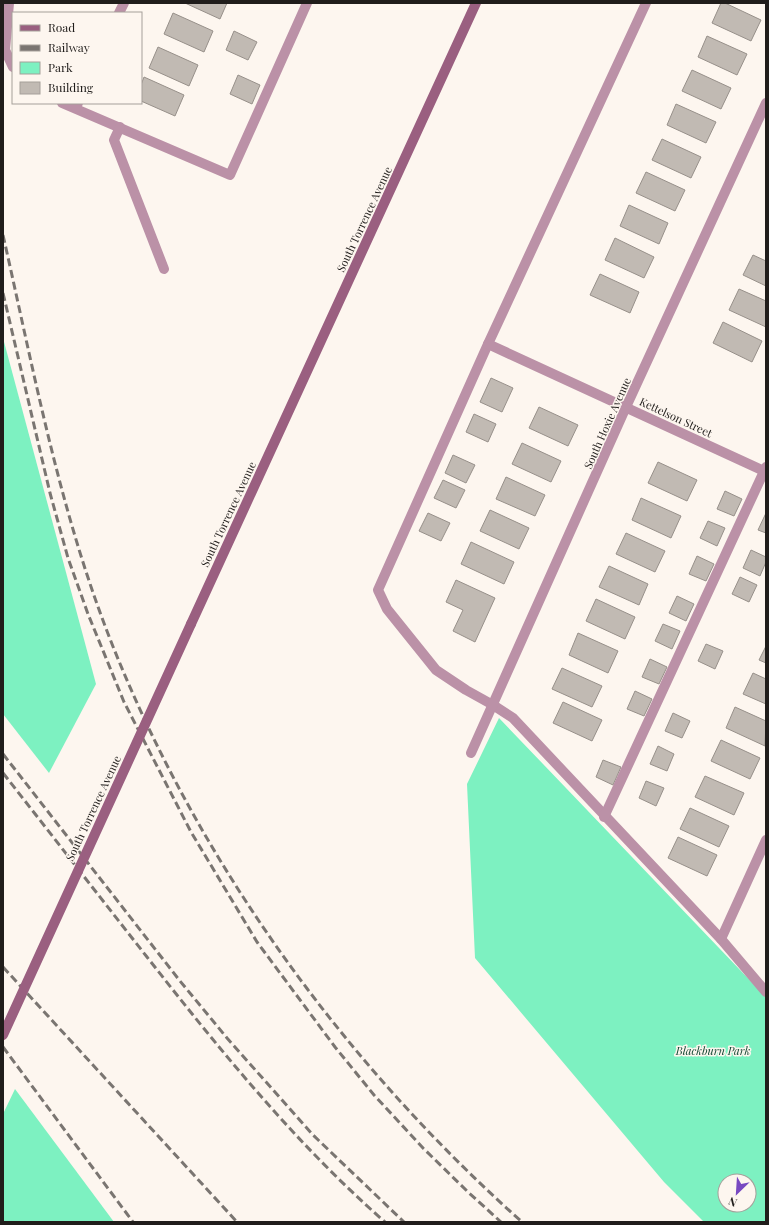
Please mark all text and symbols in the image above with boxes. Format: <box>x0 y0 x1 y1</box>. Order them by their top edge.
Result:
legend <box>12 12 142 104</box>
text: Road <box>48 19 75 35</box>
text: Railway <box>48 39 90 55</box>
text: Park <box>48 59 73 75</box>
text: Building <box>48 79 94 95</box>
street label: South Torrence Avenue <box>333 163 395 274</box>
street label: South Hoxie Avenue <box>580 375 634 471</box>
street label: Kettelson Street <box>637 394 715 440</box>
street label: South Torrence Avenue <box>197 458 259 569</box>
street label: South Torrence Avenue <box>62 752 124 863</box>
park label: Blackburn Park <box>675 1043 750 1058</box>
north arrow <box>717 1173 757 1213</box>
text: N <box>726 1194 739 1211</box>

